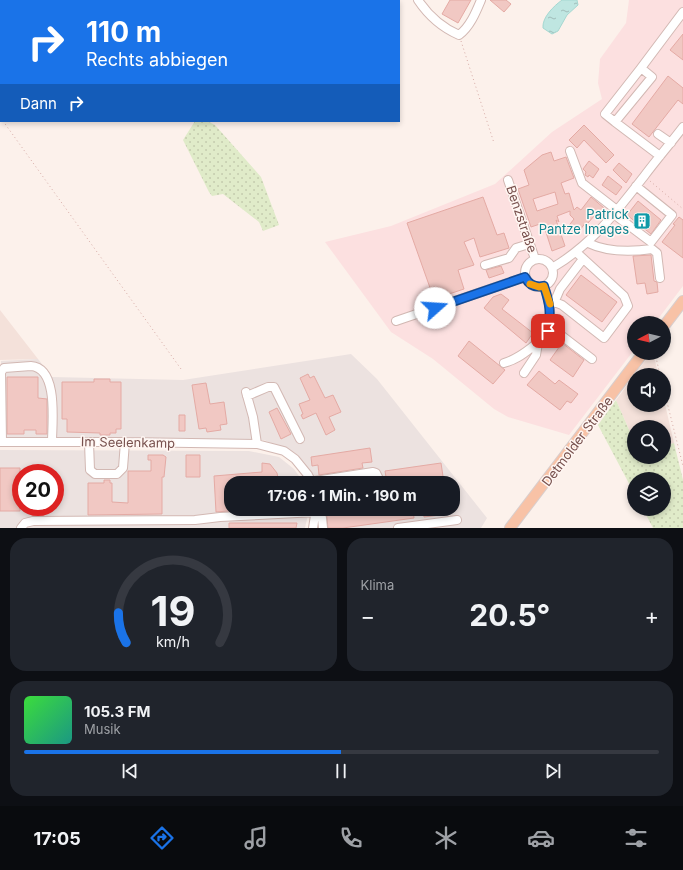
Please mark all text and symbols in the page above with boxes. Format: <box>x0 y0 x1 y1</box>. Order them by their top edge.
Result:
text: 110 m <box>86 15 161 49</box>
icon: right <box>20 16 72 68</box>
text: Rechts abbiegen <box>86 49 228 70</box>
icon: right <box>65 92 87 114</box>
text: Dann <box>20 94 57 113</box>
street label: Benzstraße <box>503 183 541 255</box>
place label: Patrick Pantze Images <box>539 206 629 237</box>
building icon: Patrick Pantze Images <box>632 211 652 231</box>
position arrow <box>414 287 456 329</box>
pin <box>531 314 565 348</box>
north arrow <box>627 316 671 360</box>
map controls <box>627 316 671 516</box>
icon: arrive <box>537 320 559 342</box>
button: sound <box>627 368 671 412</box>
street label: Detmolder Straße <box>538 393 616 489</box>
button: search <box>627 420 671 464</box>
street label: Im Seelenkamp <box>81 433 175 451</box>
speed limit sign: 20 <box>12 464 64 516</box>
button: layers <box>627 472 671 516</box>
text: 17:06 · 1 Min. · 190 m <box>267 486 417 505</box>
text: Klima <box>361 577 394 593</box>
text: 19 <box>151 585 196 635</box>
text: 20.5° <box>469 597 550 633</box>
text: − <box>361 603 375 629</box>
text: + <box>644 603 659 629</box>
text: km/h <box>156 632 190 649</box>
text: 105.3 FM <box>84 702 151 721</box>
text: Musik <box>84 721 121 737</box>
icon: previous <box>119 760 141 782</box>
icon: pause <box>330 760 352 782</box>
icon: next <box>542 760 564 782</box>
icon: directions <box>148 824 176 852</box>
icon: music <box>242 824 270 852</box>
icon: phone <box>337 824 365 852</box>
icon: climate <box>432 824 460 852</box>
icon: car <box>527 824 555 852</box>
icon: filters <box>622 824 650 852</box>
text: 17:05 <box>33 828 81 849</box>

